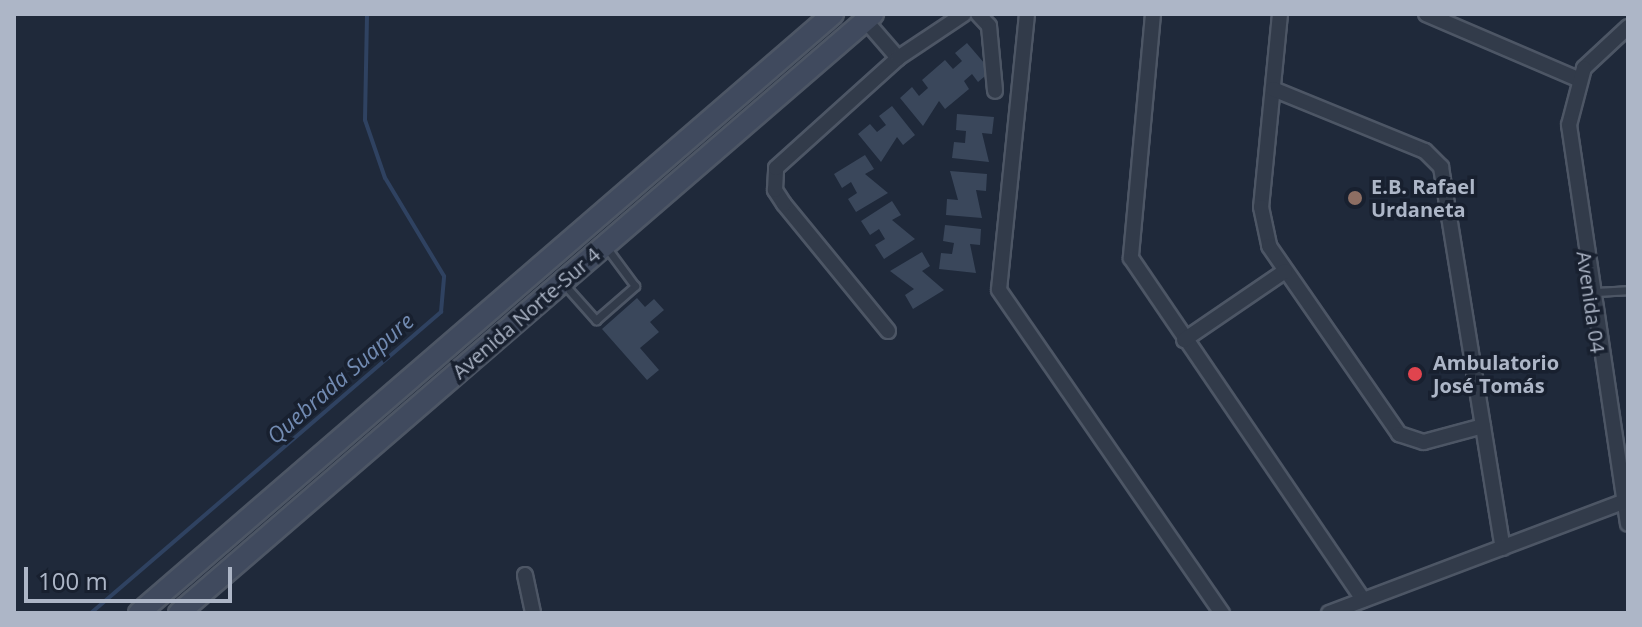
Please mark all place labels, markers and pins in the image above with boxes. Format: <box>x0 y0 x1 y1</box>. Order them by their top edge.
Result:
place label: E.B. Rafael Urdaneta <box>1371 174 1475 221</box>
marker: E.B. Rafael Urdaneta <box>1346 189 1364 207</box>
place label: Ambulatorio José Tomás <box>1433 350 1559 397</box>
marker: Ambulatorio José Tomás <box>1404 363 1426 385</box>

